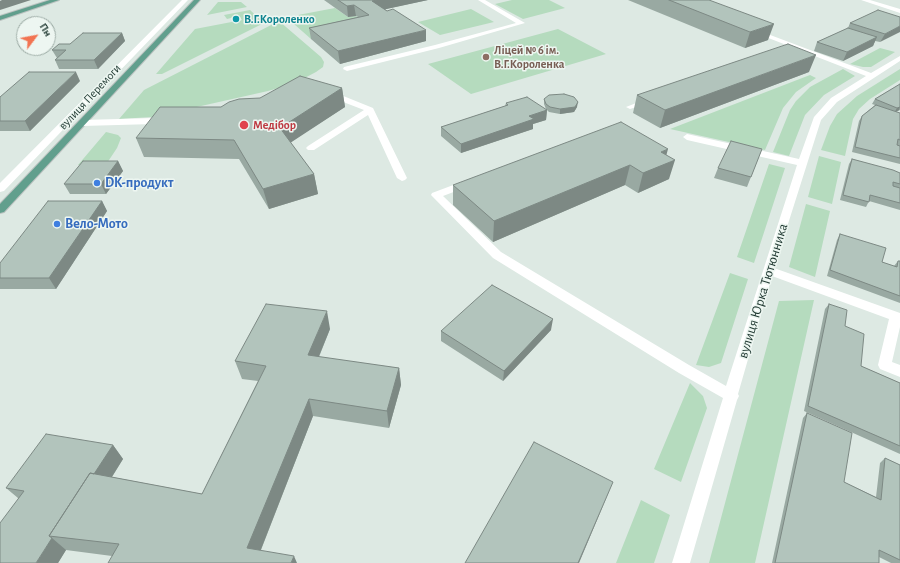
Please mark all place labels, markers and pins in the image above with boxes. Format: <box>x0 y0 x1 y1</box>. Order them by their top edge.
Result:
place label: В.Г.Короленко <box>244 12 315 26</box>
marker: В.Г.Короленко <box>231 14 241 24</box>
place label: Ліцей № 6 ім. В.Г.Короленка <box>494 43 564 71</box>
marker: Ліцей № 6 ім. В.Г.Короленка <box>481 52 491 62</box>
place label: Медібор <box>253 118 296 132</box>
marker: Медібор <box>238 119 250 131</box>
place label: DK-продукт <box>105 175 173 191</box>
marker: DK-продукт <box>92 178 102 188</box>
place label: Вело-Мото <box>65 216 128 232</box>
marker: Вело-Мото <box>52 219 62 229</box>

